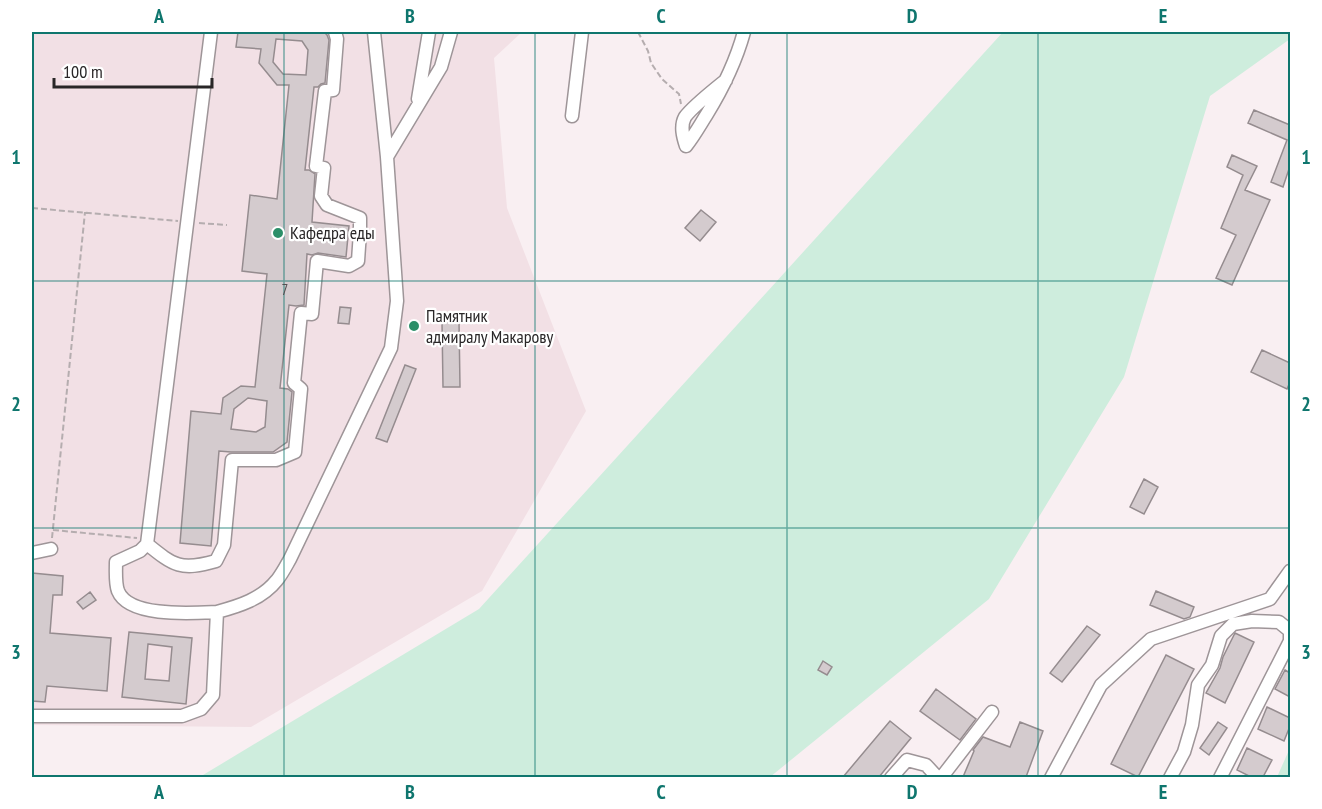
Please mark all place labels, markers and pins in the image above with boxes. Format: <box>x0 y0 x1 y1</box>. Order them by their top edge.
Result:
place label: Кафедра еды <box>290 221 375 244</box>
marker: Кафедра еды <box>271 226 285 240</box>
place label: Памятник адмиралу Макарову <box>426 304 554 348</box>
marker: Памятник адмиралу Макарову <box>407 319 421 333</box>

